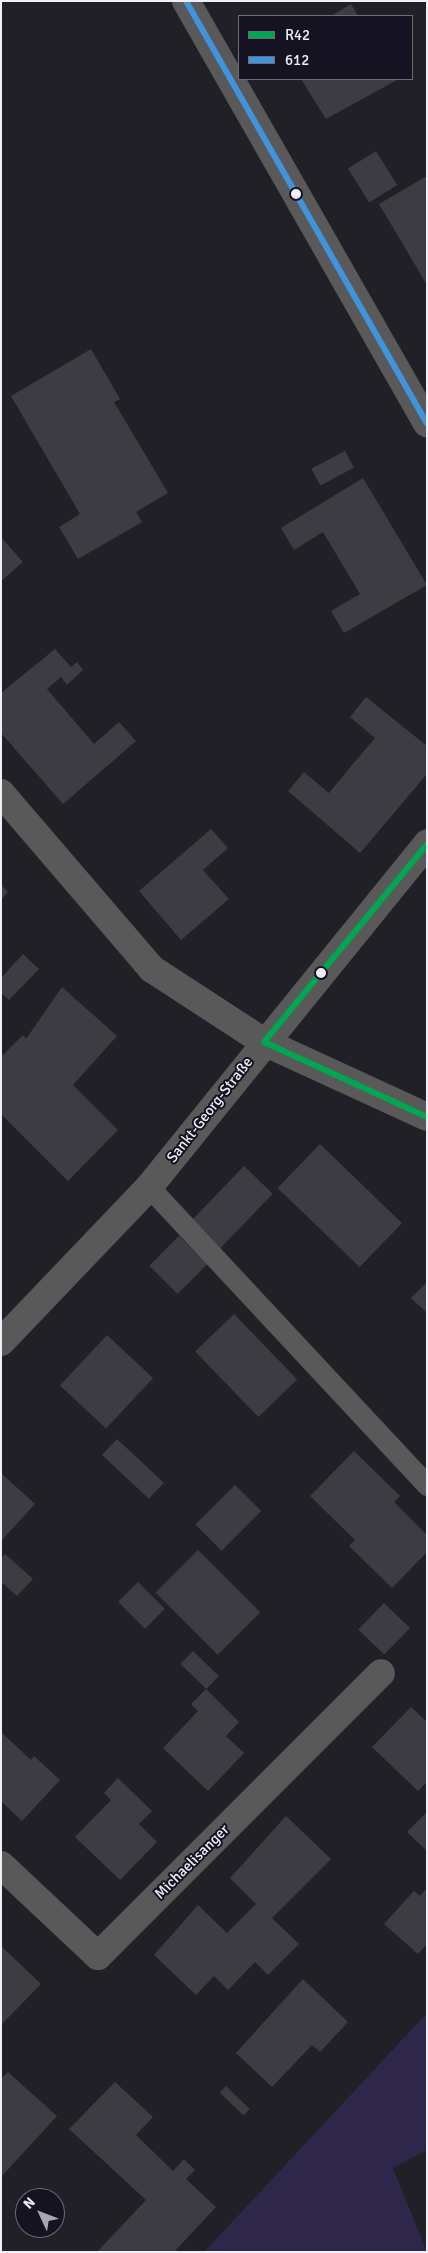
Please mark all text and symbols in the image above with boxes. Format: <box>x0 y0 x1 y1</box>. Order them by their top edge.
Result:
legend <box>238 15 413 80</box>
text: R42 <box>285 26 310 44</box>
text: 612 <box>285 51 309 69</box>
unlabelled marker <box>291 189 301 199</box>
unlabelled marker <box>316 968 326 978</box>
street label: Sankt-Georg-Straße <box>163 1054 257 1166</box>
street label: Michaelisanger <box>151 1821 233 1903</box>
north arrow <box>15 2188 65 2238</box>
text: N <box>20 2194 39 2212</box>

